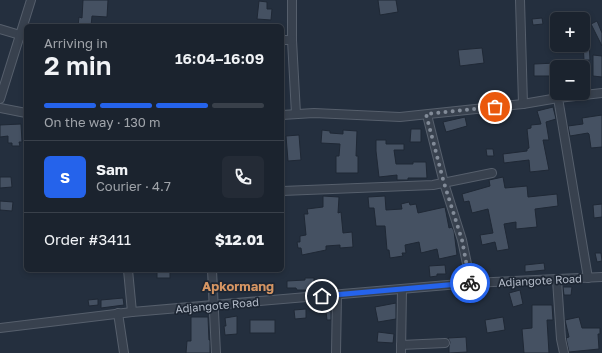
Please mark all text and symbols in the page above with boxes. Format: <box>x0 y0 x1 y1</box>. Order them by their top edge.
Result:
map controls <box>550 12 590 100</box>
button: + <box>550 12 590 52</box>
text: Arriving in <box>44 35 108 51</box>
text: 16:04–16:09 <box>175 49 264 67</box>
text: 2 min <box>44 50 112 81</box>
button: − <box>550 60 590 100</box>
pin <box>478 90 512 124</box>
icon: bag <box>484 96 506 118</box>
text: On the way · 130 m <box>44 114 161 130</box>
button: phone <box>222 156 264 198</box>
text: Sam <box>96 160 128 178</box>
text: S <box>60 168 70 186</box>
text: Courier · 4.7 <box>96 178 171 194</box>
text: Order #3411 <box>44 230 131 248</box>
text: $12.01 <box>215 230 264 248</box>
courier <box>450 263 490 303</box>
street label: Adjangote Road <box>498 271 582 289</box>
icon: bike <box>459 272 481 294</box>
district label: Apkormang <box>202 278 274 294</box>
pin <box>305 279 339 313</box>
icon: home <box>311 285 333 307</box>
street label: Adjangote Road <box>175 295 259 315</box>

